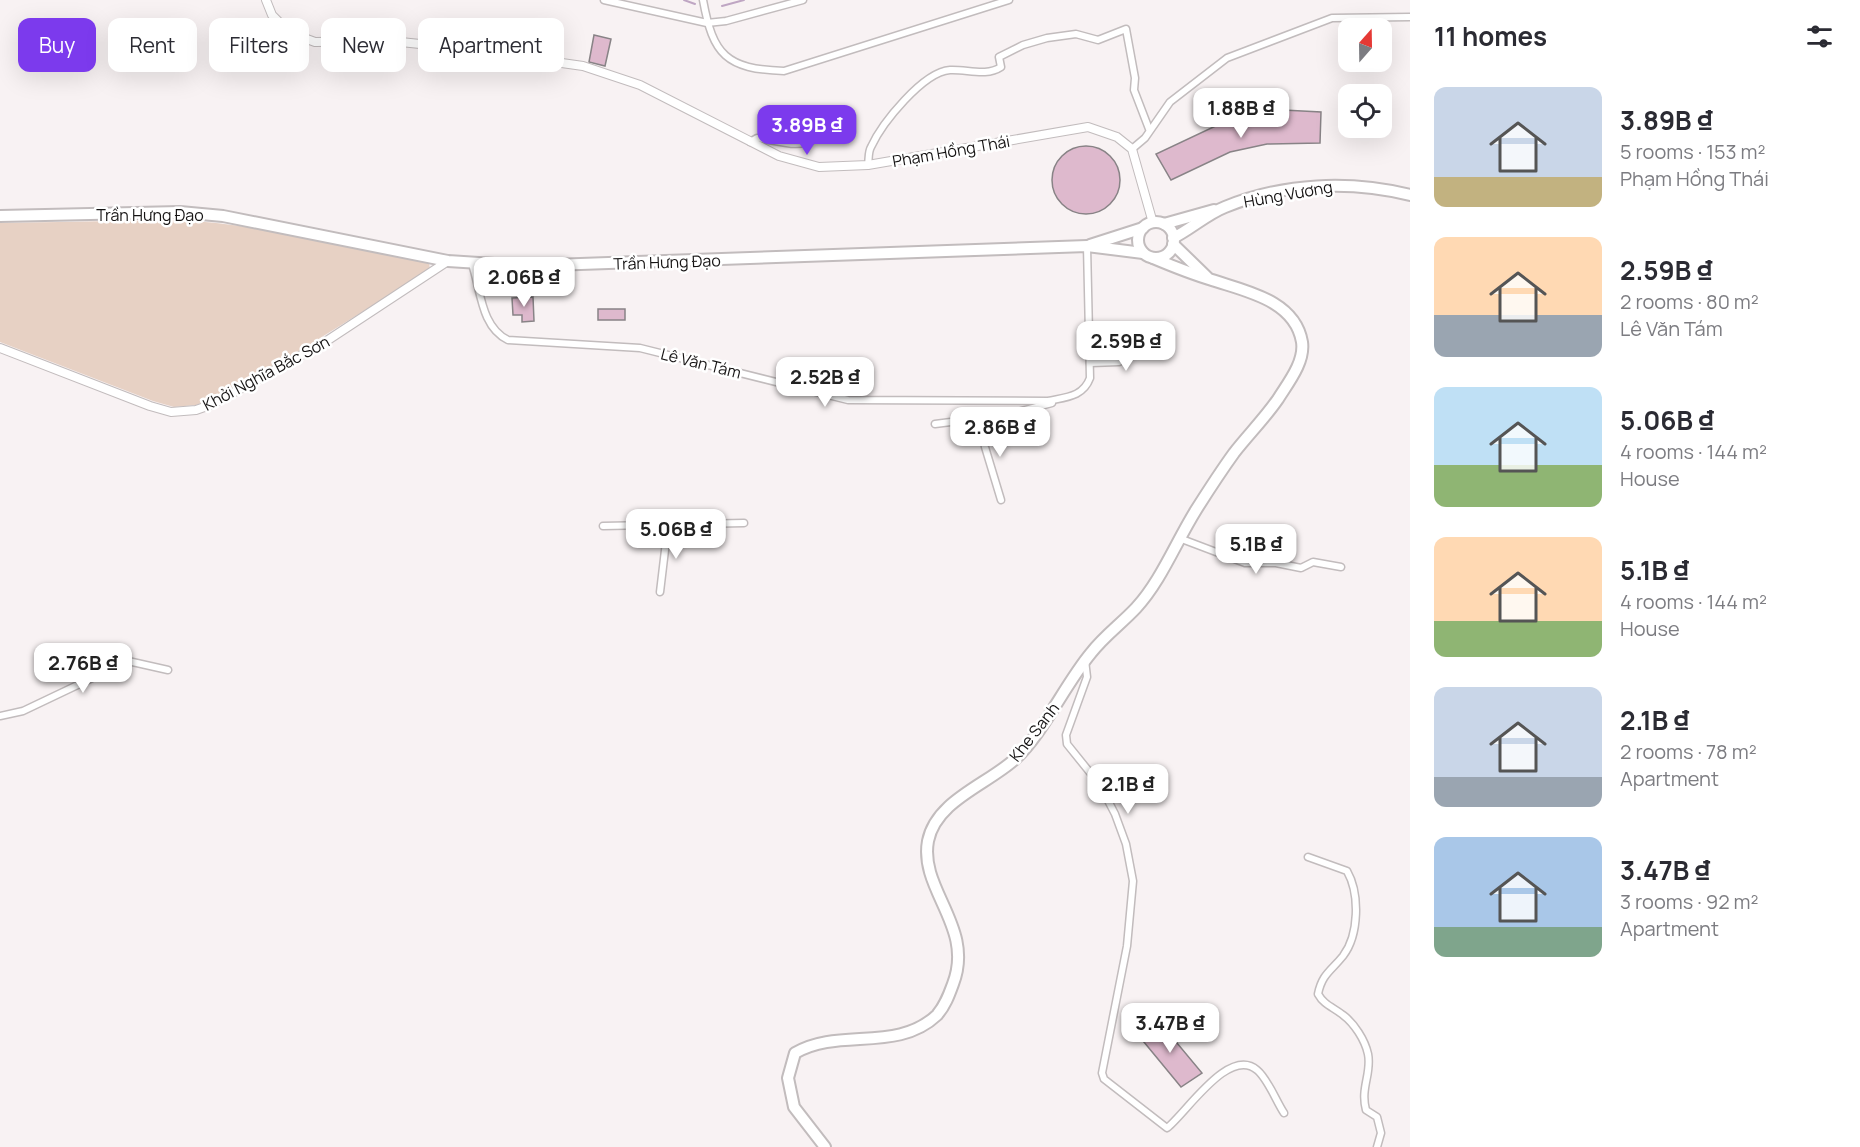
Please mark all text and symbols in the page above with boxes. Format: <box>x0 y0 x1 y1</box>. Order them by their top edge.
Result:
chip: Buy <box>18 18 96 72</box>
chip: Rent <box>108 18 197 72</box>
chip: Filters <box>209 18 309 72</box>
chip: New <box>321 18 406 72</box>
chip: Apartment <box>418 18 564 72</box>
north arrow <box>1338 18 1392 72</box>
map controls <box>1338 18 1392 138</box>
text: 11 homes <box>1434 18 1547 54</box>
icon: filters <box>1803 20 1836 53</box>
button: locate <box>1338 84 1392 138</box>
pin: 1.88B ₫ <box>1186 88 1296 139</box>
text: 1.88B ₫ <box>1207 94 1275 121</box>
text: 3.89B ₫ <box>1620 102 1713 138</box>
pin: 3.89B ₫ <box>752 105 862 156</box>
text: 3.89B ₫ <box>771 111 843 138</box>
icon: home <box>1482 111 1554 183</box>
street label: Phạm Hồng Thái <box>890 130 1012 172</box>
text: 5 rooms · 153 m² <box>1620 138 1766 165</box>
text: Phạm Hồng Thái <box>1620 165 1769 192</box>
street label: Hùng Vương <box>1242 175 1334 213</box>
street label: Trần Hưng Đạo <box>96 204 204 226</box>
street label: Trần Hưng Đạo <box>613 249 721 275</box>
text: 2.59B ₫ <box>1620 252 1712 288</box>
pin: 2.06B ₫ <box>469 257 579 308</box>
icon: home <box>1482 261 1554 333</box>
text: 2.06B ₫ <box>488 263 560 290</box>
text: 2 rooms · 80 m² <box>1620 288 1759 315</box>
text: Lê Văn Tám <box>1620 315 1723 342</box>
pin: 2.59B ₫ <box>1071 321 1181 372</box>
text: 2.59B ₫ <box>1090 327 1162 354</box>
street label: Khởi Nghĩa Bắc Sơn <box>199 330 333 416</box>
street label: Lê Văn Tám <box>658 342 744 384</box>
pin: 2.52B ₫ <box>770 357 880 408</box>
text: 2.52B ₫ <box>790 363 860 390</box>
text: 5.06B ₫ <box>1620 402 1714 438</box>
pin: 2.86B ₫ <box>945 407 1055 458</box>
icon: home <box>1482 411 1554 483</box>
text: 2.86B ₫ <box>964 413 1036 440</box>
text: 4 rooms · 144 m² <box>1620 438 1767 465</box>
text: House <box>1620 465 1680 492</box>
pin: 5.06B ₫ <box>621 509 731 560</box>
text: 5.06B ₫ <box>640 515 712 542</box>
pin: 5.1B ₫ <box>1207 524 1305 575</box>
text: 5.1B ₫ <box>1229 530 1283 557</box>
text: 5.1B ₫ <box>1620 552 1689 588</box>
icon: home <box>1482 561 1554 633</box>
text: 4 rooms · 144 m² <box>1620 588 1767 615</box>
text: House <box>1620 615 1680 642</box>
pin: 2.76B ₫ <box>28 643 138 694</box>
text: 2.76B ₫ <box>48 649 118 676</box>
street label: Khe Sanh <box>1004 698 1064 766</box>
text: 2.1B ₫ <box>1620 702 1689 738</box>
icon: home <box>1482 711 1554 783</box>
text: 2 rooms · 78 m² <box>1620 738 1757 765</box>
pin: 2.1B ₫ <box>1079 764 1177 815</box>
text: Apartment <box>1620 765 1719 792</box>
text: 2.1B ₫ <box>1101 770 1155 797</box>
text: 3.47B ₫ <box>1620 852 1710 888</box>
icon: home <box>1482 861 1554 933</box>
text: 3 rooms · 92 m² <box>1620 888 1759 915</box>
text: Apartment <box>1620 915 1719 942</box>
pin: 3.47B ₫ <box>1115 1003 1225 1054</box>
text: 3.47B ₫ <box>1135 1009 1205 1036</box>

